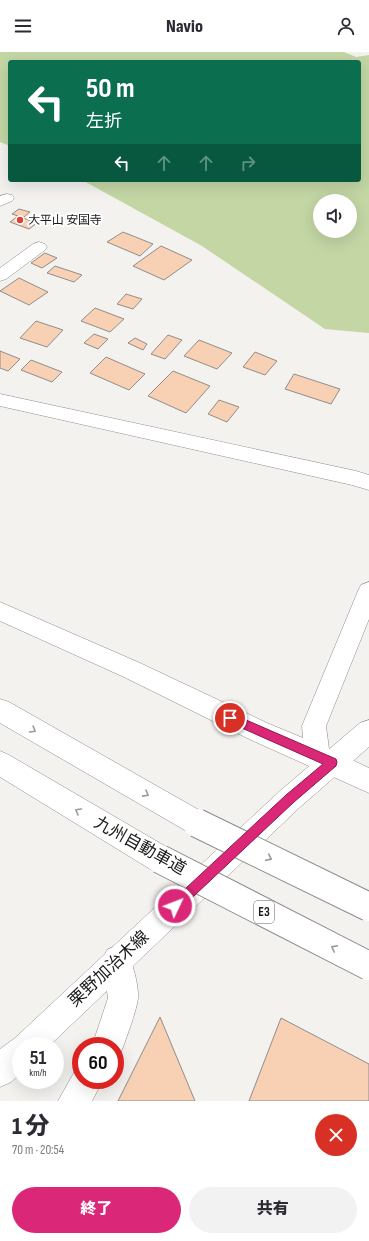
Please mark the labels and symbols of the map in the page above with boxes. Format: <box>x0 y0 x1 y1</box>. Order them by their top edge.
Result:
place label: 大平山 安国寺 <box>28 213 102 228</box>
marker: 大平山 安国寺 <box>15 215 25 225</box>
pin <box>213 701 247 735</box>
one-way arrow <box>29 725 36 733</box>
one-way arrow <box>142 790 149 797</box>
one-way arrow <box>75 808 82 815</box>
street label: 九州自動車道 <box>91 813 189 879</box>
one-way arrow <box>265 853 273 861</box>
position arrow <box>154 885 196 927</box>
road number: E3 <box>254 901 274 923</box>
street label: 栗野加治木線 <box>65 927 153 1011</box>
one-way arrow <box>331 945 339 953</box>
speed limit sign: 60 <box>72 1037 124 1089</box>

